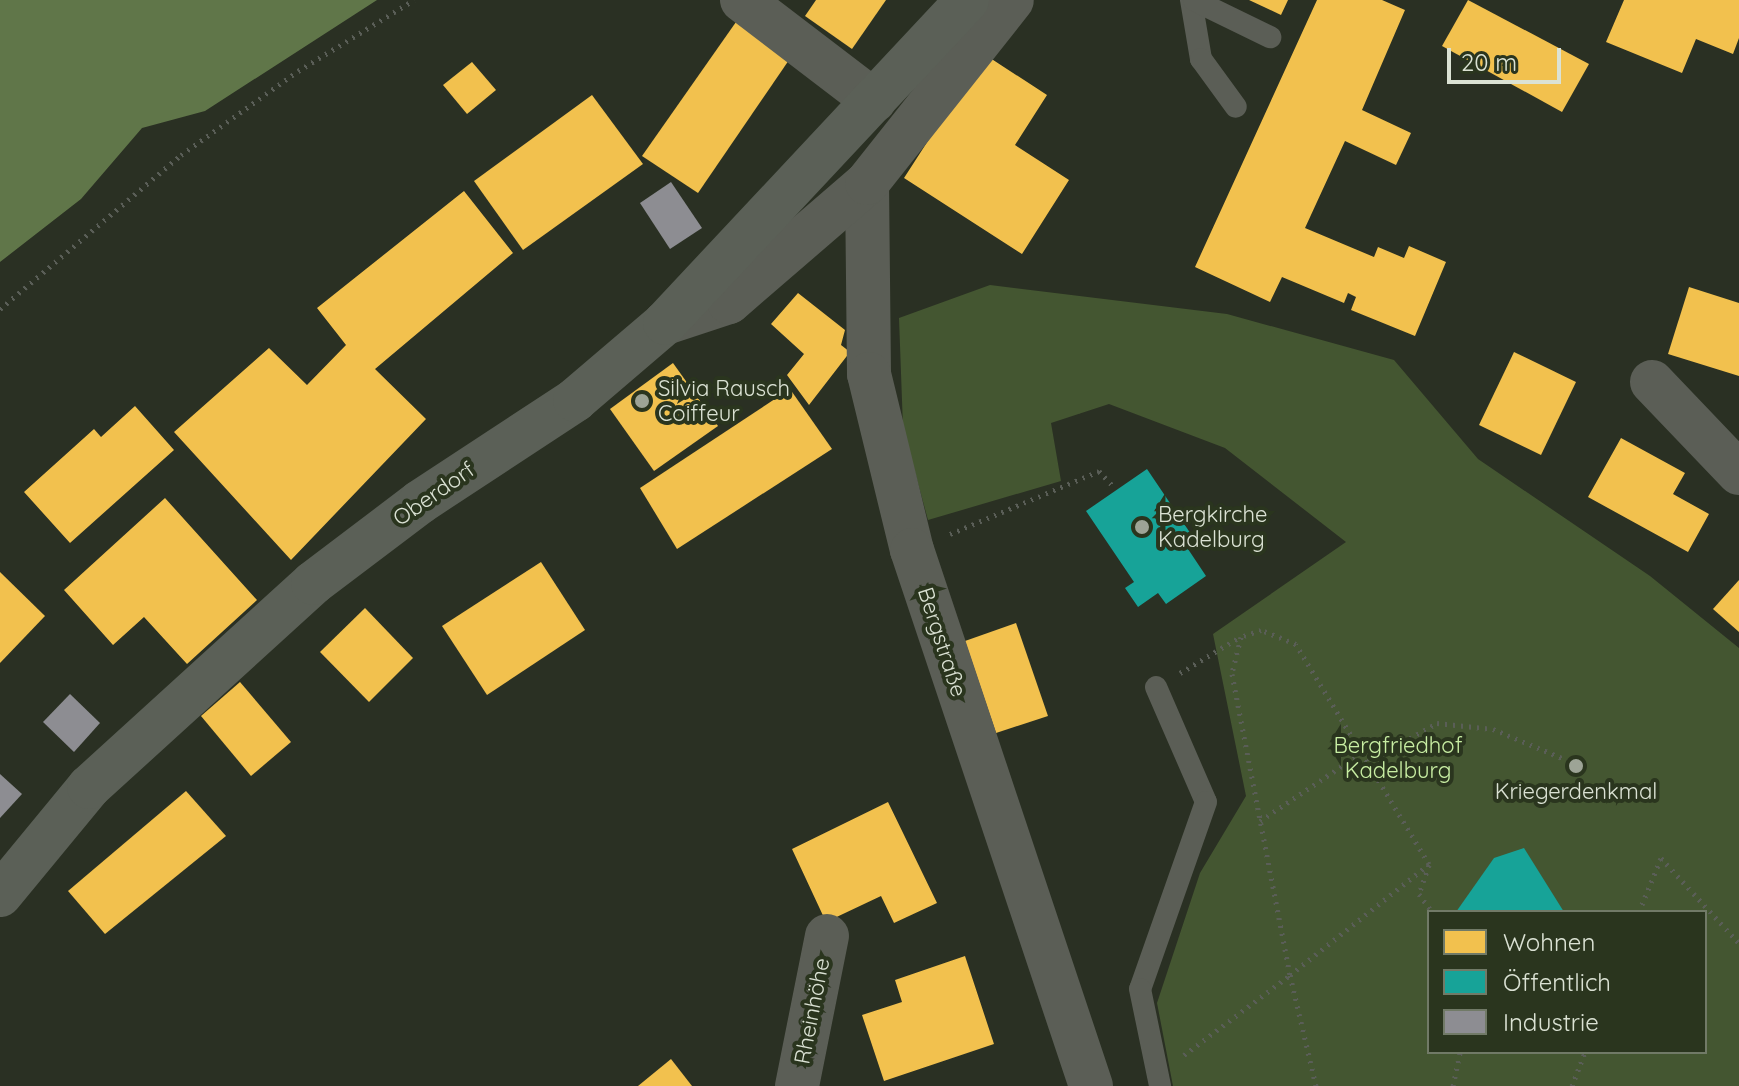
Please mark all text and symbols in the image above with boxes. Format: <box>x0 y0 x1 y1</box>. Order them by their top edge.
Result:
scale bar <box>1451 32 1565 82</box>
text: 20 m <box>1461 47 1517 77</box>
place label: Silvia Rausch Coiffeur <box>658 375 790 426</box>
marker: Silvia Rausch Coiffeur <box>633 392 651 410</box>
street label: Oberdorf <box>388 456 480 532</box>
place label: Bergkirche Kadelburg <box>1158 501 1267 552</box>
marker: Bergkirche Kadelburg <box>1133 518 1151 536</box>
street label: Bergstraße <box>912 584 972 700</box>
park label: Bergfriedhof Kadelburg <box>1333 732 1463 784</box>
marker: Kriegerdenkmal <box>1567 757 1585 775</box>
place label: Kriegerdenkmal <box>1495 779 1657 805</box>
legend <box>1427 910 1707 1054</box>
text: Wohnen <box>1503 927 1595 957</box>
street label: Rheinhöhe <box>789 956 835 1066</box>
text: Öffentlich <box>1503 967 1611 997</box>
text: Industrie <box>1503 1007 1599 1037</box>

